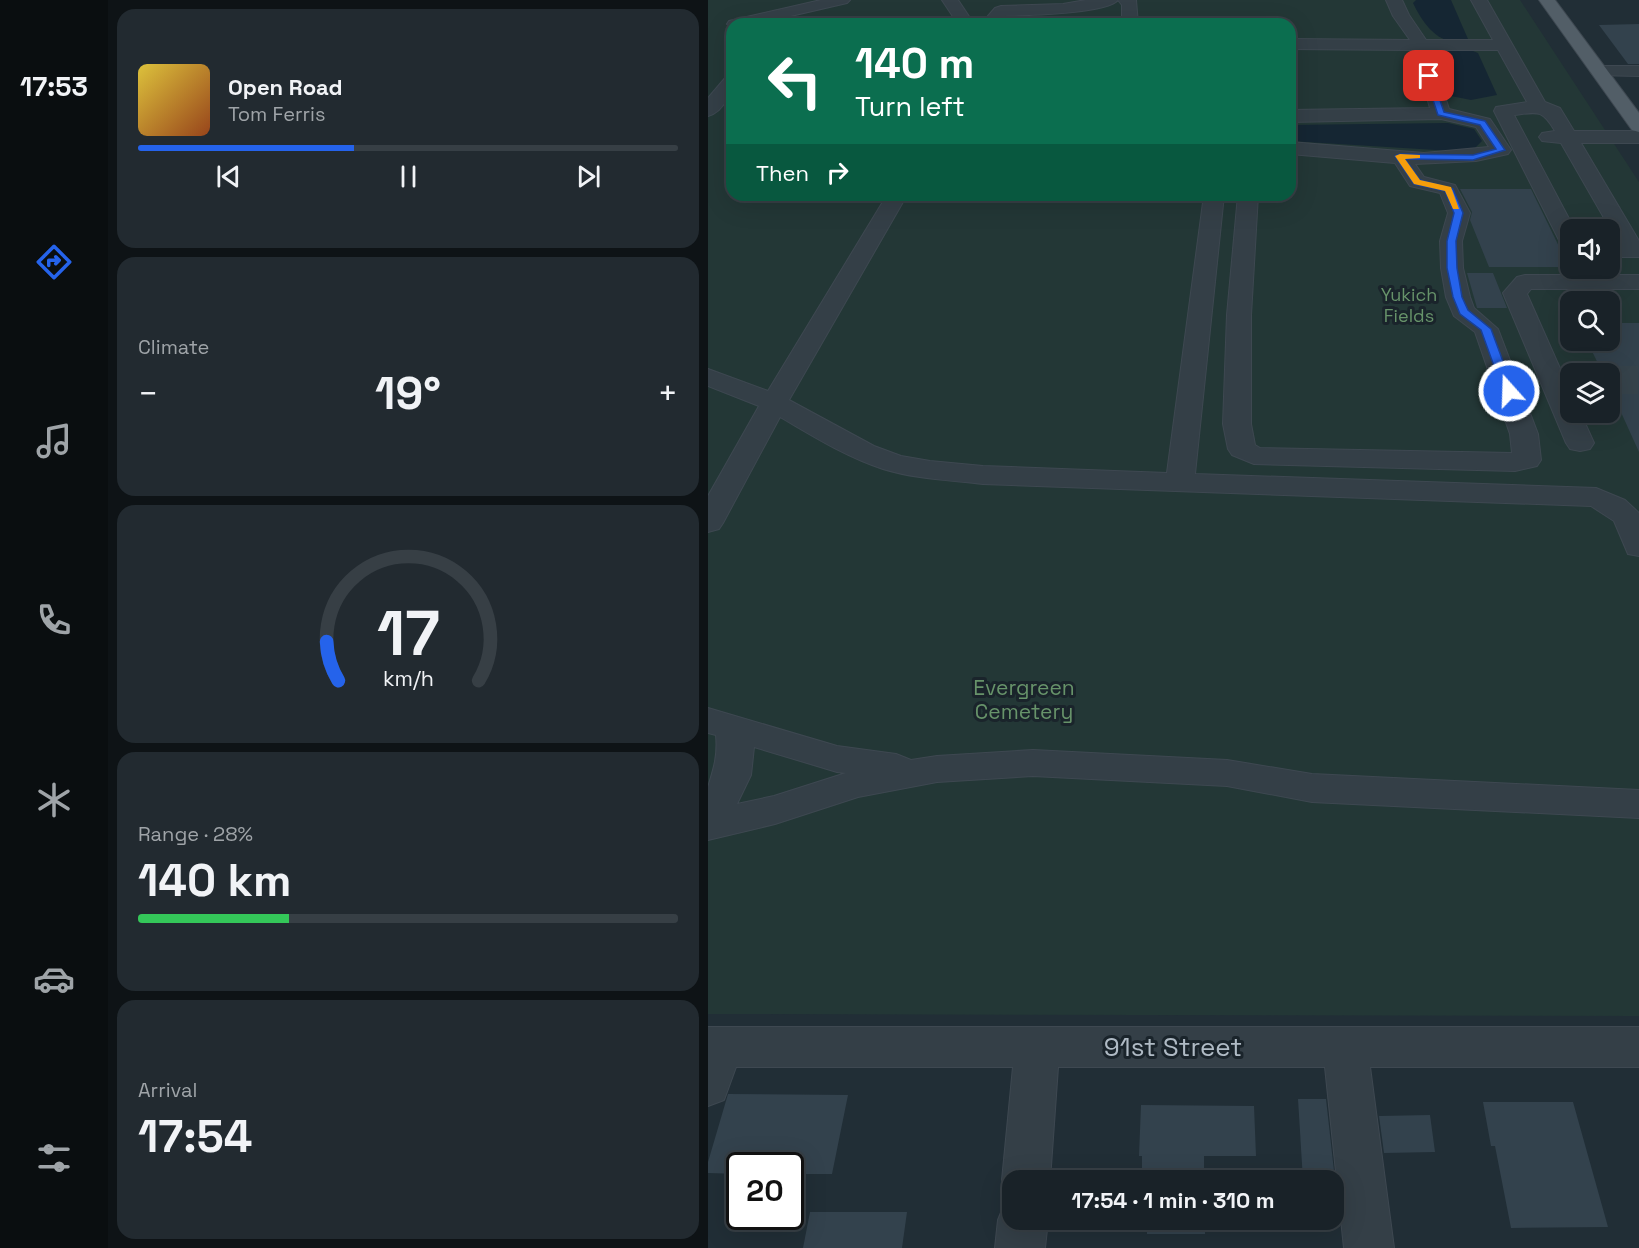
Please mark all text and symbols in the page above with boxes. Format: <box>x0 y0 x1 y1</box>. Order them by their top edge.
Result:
text: 140 m <box>855 37 974 90</box>
icon: left <box>756 42 834 120</box>
pin <box>1403 50 1454 101</box>
icon: arrive <box>1412 59 1445 92</box>
text: 17:53 <box>20 69 88 104</box>
text: Open Road <box>228 73 343 101</box>
text: Turn left <box>855 89 965 124</box>
text: Tom Ferris <box>228 101 326 127</box>
icon: right <box>821 156 854 189</box>
text: Then <box>756 159 809 187</box>
icon: previous <box>212 160 245 193</box>
icon: pause <box>392 160 425 193</box>
icon: next <box>572 160 605 193</box>
map controls <box>1560 219 1620 423</box>
button: sound <box>1560 219 1620 279</box>
icon: directions <box>33 241 75 283</box>
park label: Yukich Fields <box>1381 283 1437 327</box>
button: search <box>1560 291 1620 351</box>
text: Climate <box>138 334 209 360</box>
position arrow <box>1477 359 1541 423</box>
button: layers <box>1560 363 1620 423</box>
text: 19° <box>375 365 441 422</box>
text: − <box>138 373 158 415</box>
text: + <box>658 373 678 415</box>
icon: music <box>33 420 75 462</box>
text: 17 <box>377 594 439 673</box>
icon: phone <box>33 599 75 641</box>
text: km/h <box>382 665 434 692</box>
park label: Evergreen Cemetery <box>973 674 1075 725</box>
icon: climate <box>33 779 75 821</box>
text: Range · 28% <box>138 821 253 847</box>
text: 140 km <box>138 852 291 909</box>
icon: car <box>33 958 75 1000</box>
street label: 91st Street <box>1104 1030 1242 1064</box>
text: Arrival <box>138 1077 197 1103</box>
text: 17:54 <box>138 1108 252 1165</box>
icon: filters <box>33 1137 75 1179</box>
speed limit sign: 20 <box>726 1152 804 1230</box>
text: 17:54 · 1 min · 310 m <box>1071 1186 1275 1214</box>

